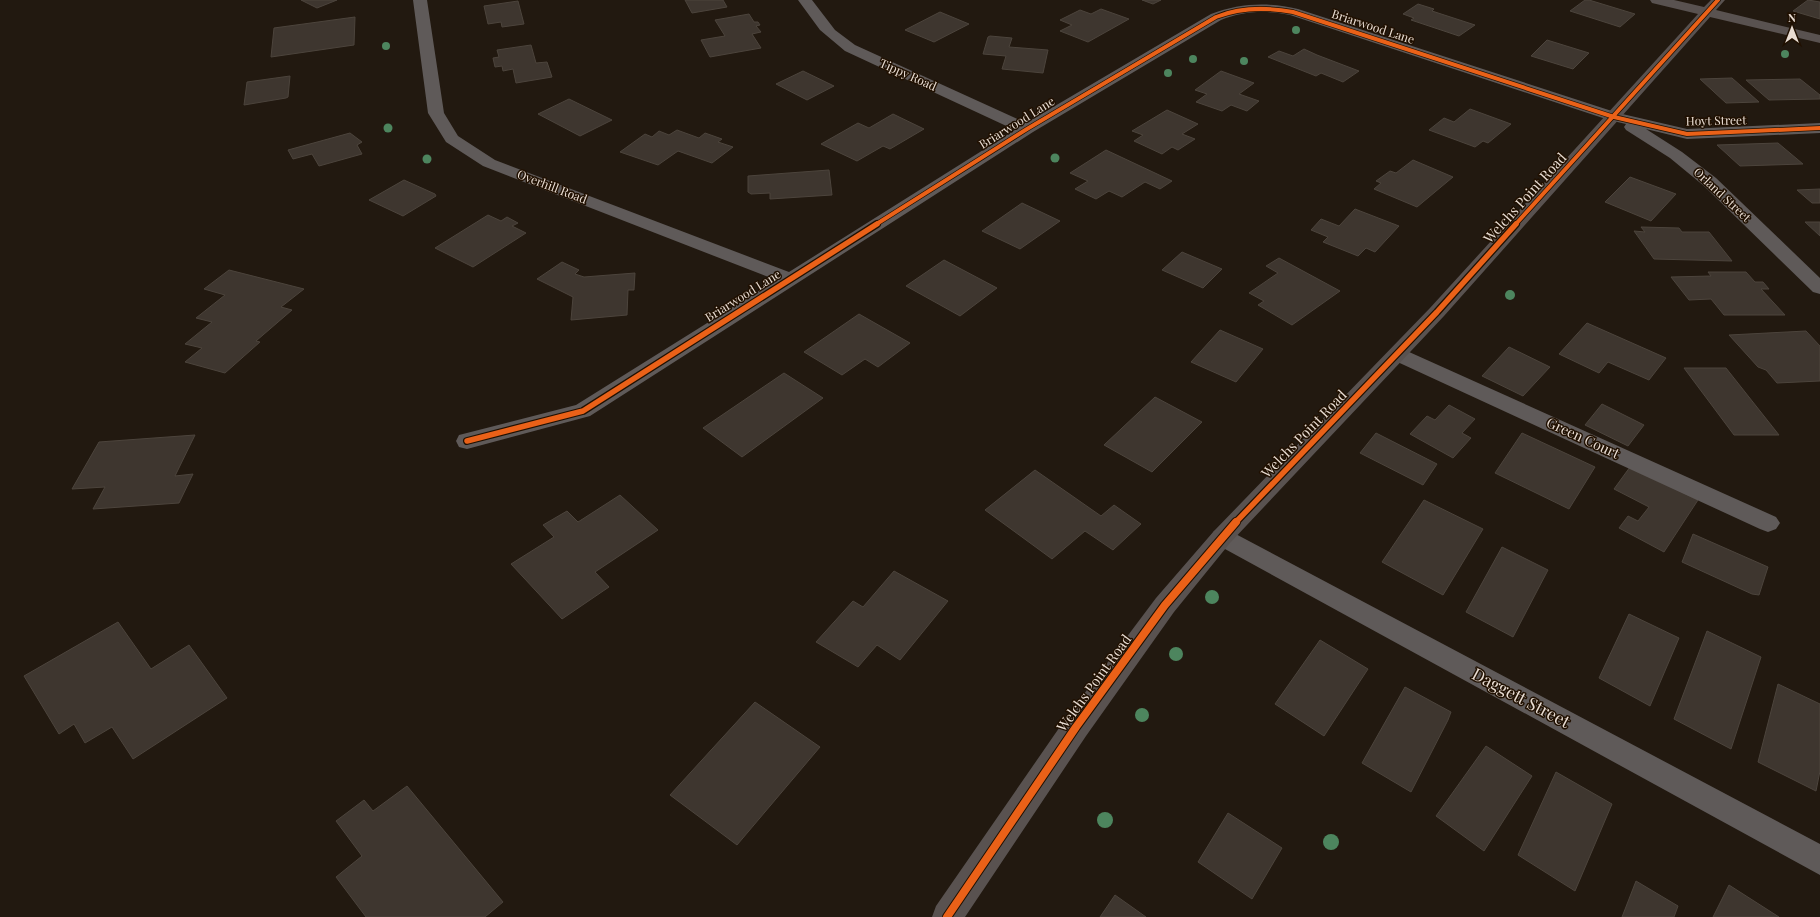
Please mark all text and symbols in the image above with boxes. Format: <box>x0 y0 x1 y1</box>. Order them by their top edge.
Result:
street label: Briarwood Lane <box>1330 5 1417 47</box>
north arrow <box>1772 8 1812 48</box>
text: N <box>1788 10 1796 25</box>
street label: Tippy Road <box>877 54 939 94</box>
street label: Briarwood Lane <box>976 93 1057 152</box>
street label: Hoyt Street <box>1686 111 1747 129</box>
street label: Welchs Point Road <box>1478 148 1570 248</box>
street label: Orland Street <box>1691 164 1755 225</box>
street label: Overhill Road <box>515 165 590 207</box>
street label: Briarwood Lane <box>702 266 783 325</box>
street label: Welchs Point Road <box>1256 385 1351 483</box>
street label: Green Court <box>1544 412 1624 463</box>
street label: Welchs Point Road <box>1051 630 1135 736</box>
street label: Daggett Street <box>1469 662 1575 733</box>

